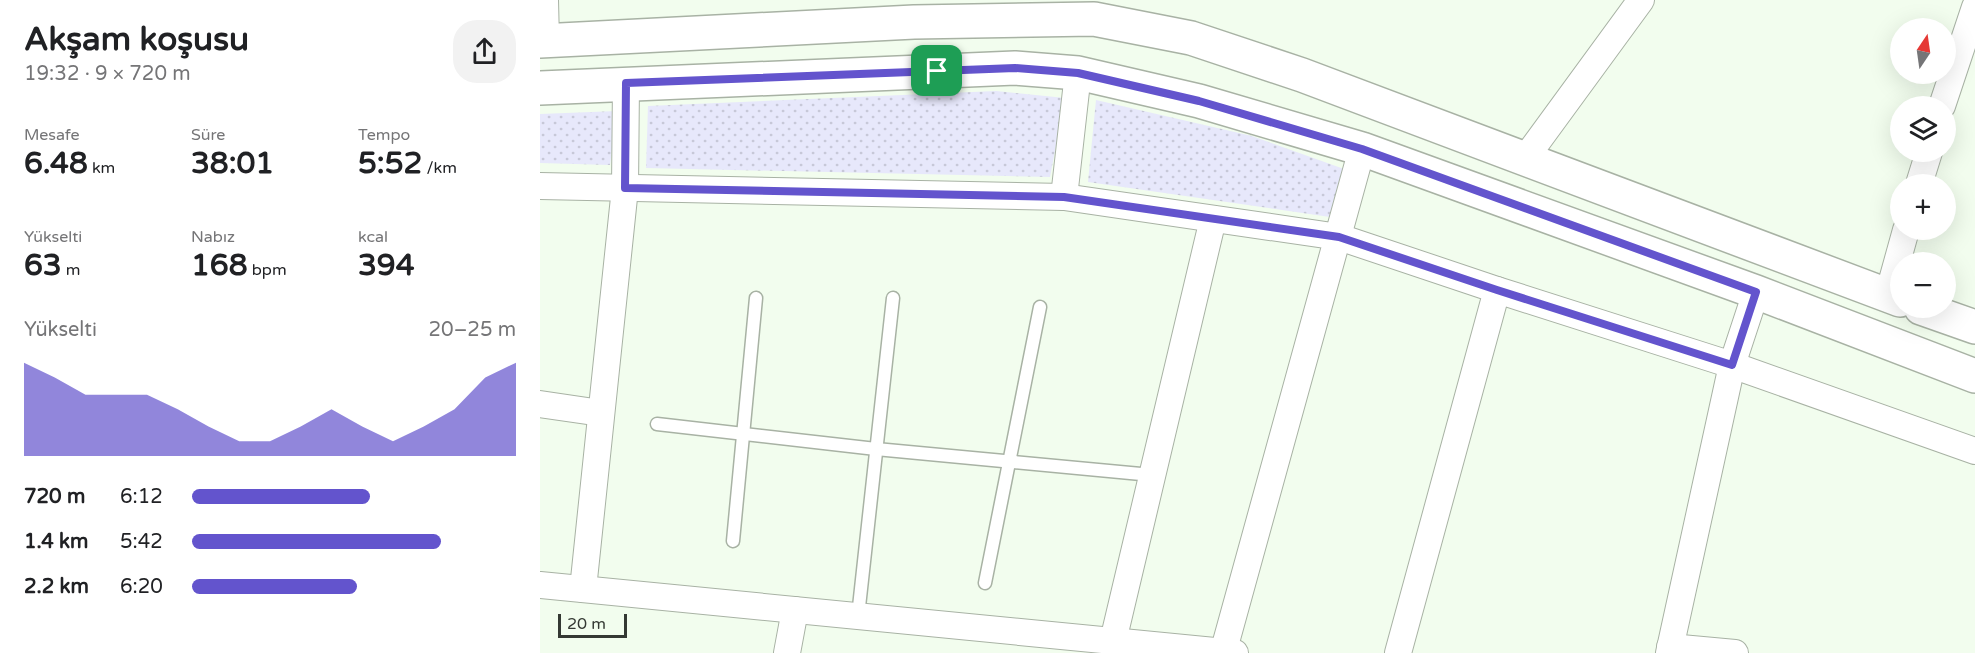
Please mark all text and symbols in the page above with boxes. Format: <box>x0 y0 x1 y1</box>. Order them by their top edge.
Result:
north arrow <box>1890 18 1956 84</box>
map controls <box>1890 18 1956 318</box>
text: Akşam koşusu <box>24 20 249 59</box>
button: share <box>453 20 516 83</box>
pin <box>911 45 962 96</box>
icon: arrive <box>920 54 953 87</box>
text: 19:32 · 9 × 720 m <box>24 62 191 86</box>
button: layers <box>1890 96 1956 162</box>
text: Mesafe <box>24 125 79 145</box>
text: Süre <box>191 125 225 145</box>
text: Tempo <box>358 125 410 145</box>
text: 6.48 <box>24 145 88 182</box>
text: 38:01 <box>191 145 274 182</box>
text: 5:52 <box>358 145 422 182</box>
text: km <box>88 158 115 178</box>
text: /km <box>422 158 457 178</box>
button: + <box>1890 174 1956 240</box>
text: Yükselti <box>24 227 82 247</box>
text: Nabız <box>191 227 235 247</box>
text: kcal <box>358 227 388 247</box>
text: 63 <box>24 247 62 284</box>
text: 168 <box>191 247 248 284</box>
text: 394 <box>358 247 415 284</box>
button: − <box>1890 252 1956 318</box>
text: m <box>62 260 81 280</box>
text: bpm <box>248 260 287 280</box>
text: Yükselti <box>24 318 97 342</box>
text: 20–25 m <box>429 318 516 342</box>
text: 720 m <box>24 485 85 509</box>
text: 6:12 <box>120 485 163 509</box>
text: 1.4 km <box>24 530 88 554</box>
text: 5:42 <box>120 530 163 554</box>
text: 2.2 km <box>24 575 89 599</box>
text: 6:20 <box>120 575 163 599</box>
scale bar <box>558 611 627 638</box>
text: 20 m <box>567 614 606 634</box>

